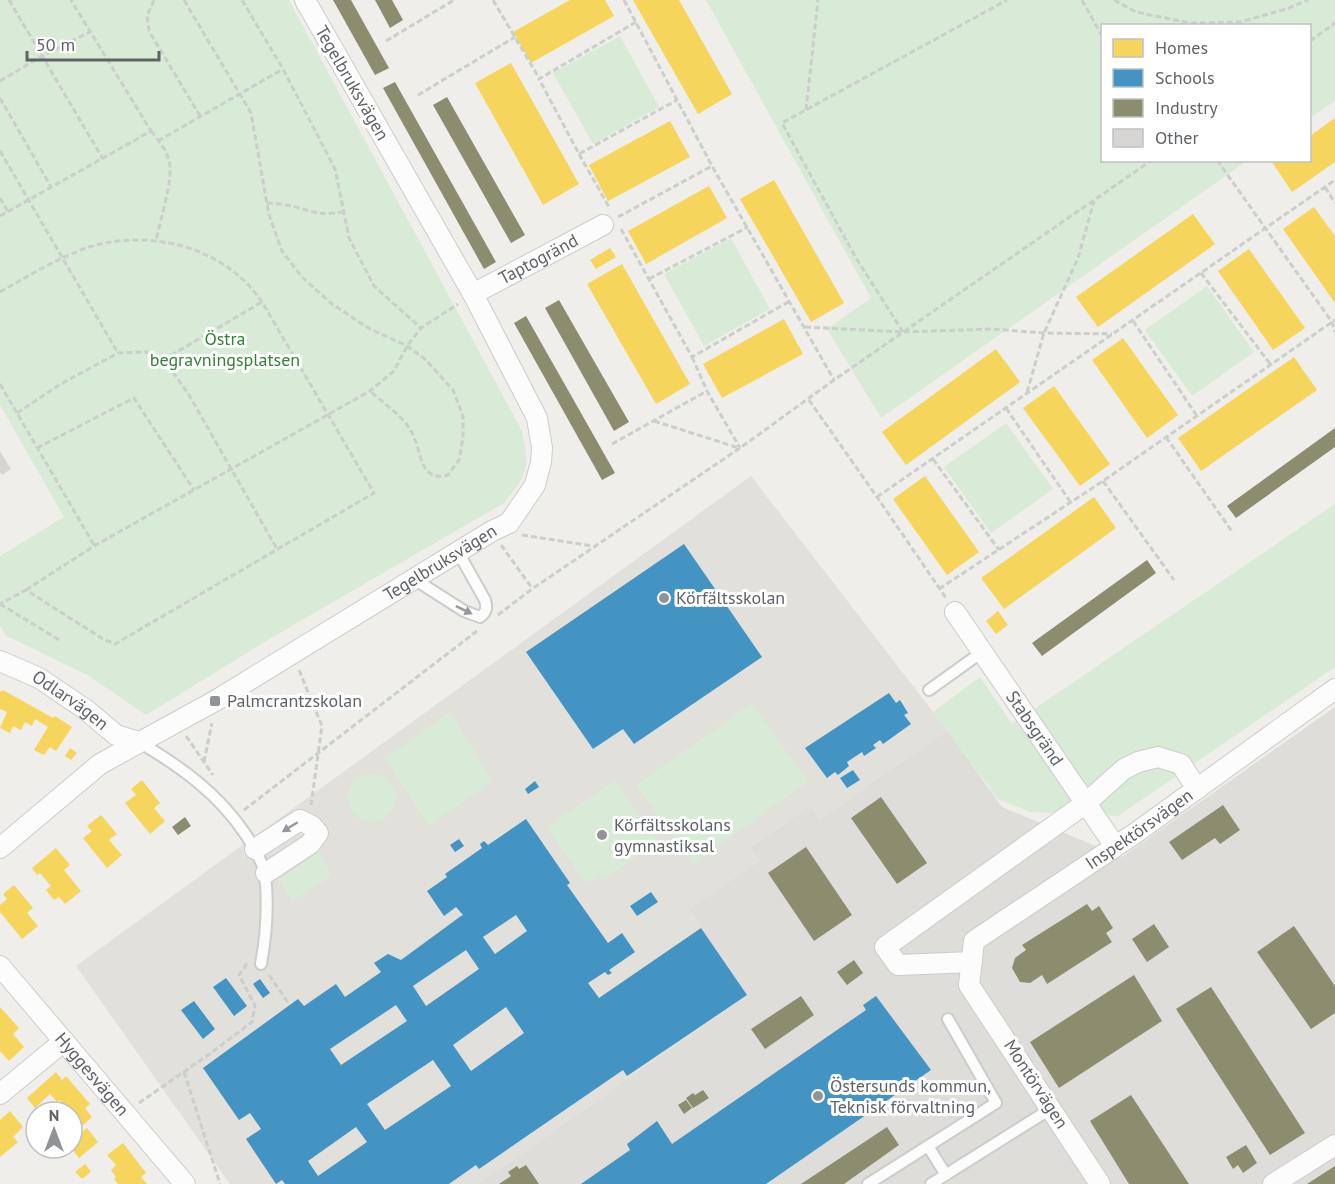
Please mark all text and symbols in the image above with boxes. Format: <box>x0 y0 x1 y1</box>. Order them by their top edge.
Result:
street label: Tegelbruksvägen <box>310 21 395 144</box>
scale bar <box>27 24 159 62</box>
legend <box>1101 24 1311 162</box>
text: 50 m <box>36 33 75 56</box>
text: Homes <box>1155 36 1208 59</box>
text: Schools <box>1155 66 1215 89</box>
text: Industry <box>1155 96 1218 119</box>
text: Other <box>1155 126 1199 149</box>
street label: Taptogränd <box>494 228 582 289</box>
park label: Östra begravningsplatsen <box>150 327 300 371</box>
street label: Tegelbruksvägen <box>379 519 501 606</box>
place label: Körfältsskolan <box>676 586 785 609</box>
marker: Körfältsskolan <box>657 591 671 605</box>
one-way arrow <box>455 604 473 614</box>
street label: Odlarvägen <box>28 665 114 735</box>
street label: Stabsgränd <box>1001 686 1069 770</box>
place label: Palmcrantzskolan <box>227 689 362 712</box>
marker: Palmcrantzskolan <box>208 694 222 708</box>
street label: Inspektörsvägen <box>1081 783 1197 874</box>
place label: Körfältsskolans gymnastiksal <box>614 813 731 857</box>
one-way arrow <box>282 821 298 832</box>
marker: Körfältsskolans gymnastiksal <box>595 828 609 842</box>
street label: Hyggesvägen <box>50 1027 134 1121</box>
street label: Montörvägen <box>999 1035 1074 1133</box>
place label: Östersunds kommun, Teknisk förvaltning <box>830 1074 991 1118</box>
marker: Östersunds kommun, Teknisk förvaltning <box>811 1089 825 1103</box>
north arrow <box>24 1100 84 1160</box>
text: N <box>49 1105 59 1125</box>

